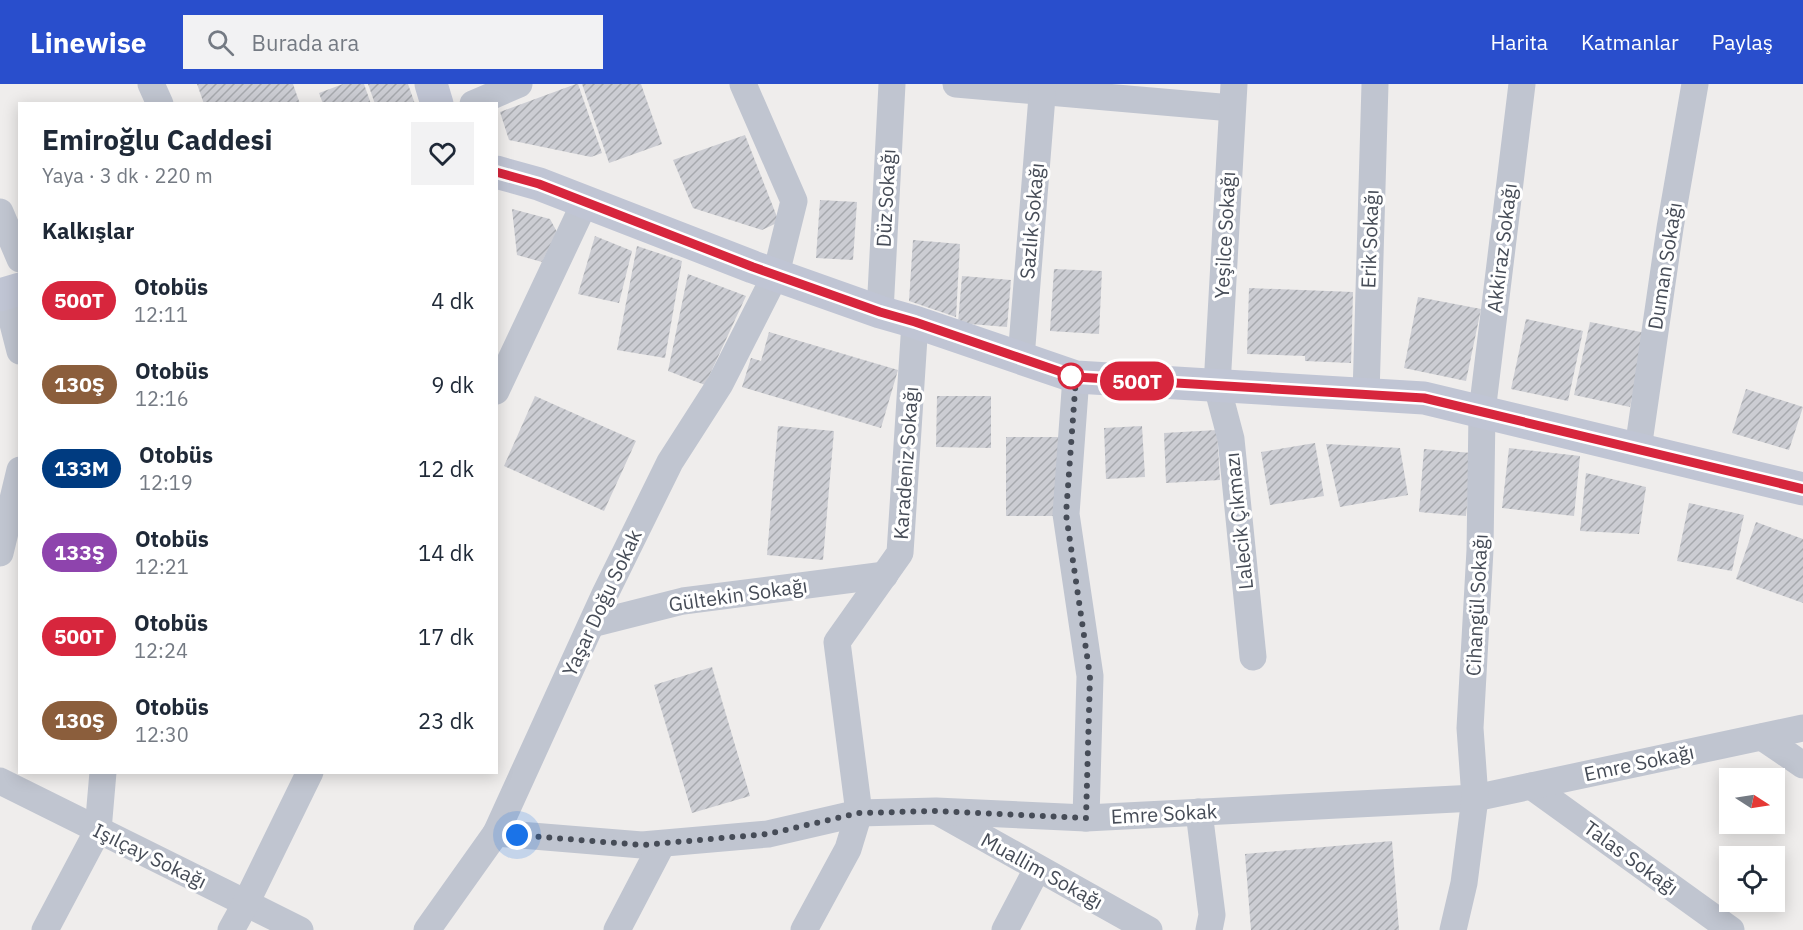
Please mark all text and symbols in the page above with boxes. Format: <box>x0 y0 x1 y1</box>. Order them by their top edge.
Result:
search box <box>183 15 603 69</box>
text: Linewise <box>30 24 147 61</box>
icon: search <box>204 26 237 59</box>
text: Burada ara <box>252 28 359 57</box>
text: Harita <box>1490 28 1548 56</box>
text: Katmanlar <box>1581 28 1679 56</box>
text: Paylaş <box>1712 28 1773 56</box>
text: Emiroğlu Caddesi <box>42 121 273 158</box>
button: heart <box>411 122 474 185</box>
street label: Düz Sokağı <box>869 148 902 248</box>
text: Yaya · 3 dk · 220 m <box>42 162 213 189</box>
street label: Sazlık Sokağı <box>1013 162 1050 280</box>
street label: Yeşilce Sokağı <box>1208 171 1241 299</box>
street label: Akkiraz Sokağı <box>1480 182 1523 314</box>
street label: Erik Sokağı <box>1354 189 1385 289</box>
street label: Duman Sokağı <box>1641 200 1688 332</box>
text: Kalkışlar <box>42 216 134 245</box>
text: Otobüs <box>134 272 208 301</box>
text: 500T <box>54 286 104 314</box>
text: 4 dk <box>431 286 474 315</box>
text: 12:11 <box>134 301 188 328</box>
text: Otobüs <box>135 356 209 385</box>
line badge: 500T <box>1095 362 1179 400</box>
unlabelled marker <box>1058 363 1084 389</box>
text: 500T <box>1112 367 1162 395</box>
text: 130Ş <box>54 370 105 398</box>
text: 9 dk <box>431 370 474 399</box>
text: 12:16 <box>135 385 189 412</box>
street label: Karadeniz Sokağı <box>887 385 924 540</box>
text: Otobüs <box>139 440 213 469</box>
street label: Lalecik Çıkmazı <box>1218 451 1259 591</box>
text: 133M <box>54 454 109 482</box>
text: 12 dk <box>418 454 474 483</box>
text: 12:19 <box>139 469 193 496</box>
text: Otobüs <box>135 524 209 553</box>
street label: Yaşar Doğu Sokak <box>556 524 648 681</box>
street label: Cihangül Sokağı <box>1459 533 1494 677</box>
text: 133Ş <box>54 538 105 566</box>
text: 14 dk <box>418 538 474 567</box>
text: 12:21 <box>135 553 189 580</box>
street label: Gültekin Sokağı <box>667 571 809 618</box>
text: Otobüs <box>134 608 208 637</box>
text: 500T <box>54 622 104 650</box>
text: 17 dk <box>418 622 474 651</box>
text: 12:24 <box>134 637 188 664</box>
text: Otobüs <box>135 692 209 721</box>
text: 130Ş <box>54 706 105 734</box>
text: 23 dk <box>418 706 474 735</box>
text: 12:30 <box>135 721 189 748</box>
street label: Emre Sokağı <box>1581 738 1696 787</box>
north arrow <box>1719 768 1785 834</box>
map controls <box>1719 768 1785 912</box>
street label: Emre Sokak <box>1110 797 1218 830</box>
street label: Talas Sokağı <box>1579 814 1684 901</box>
street label: Işılçay Sokağı <box>89 816 211 895</box>
your location <box>502 820 532 850</box>
street label: Muallim Sokağı <box>976 826 1108 915</box>
button: locate <box>1719 846 1785 912</box>

